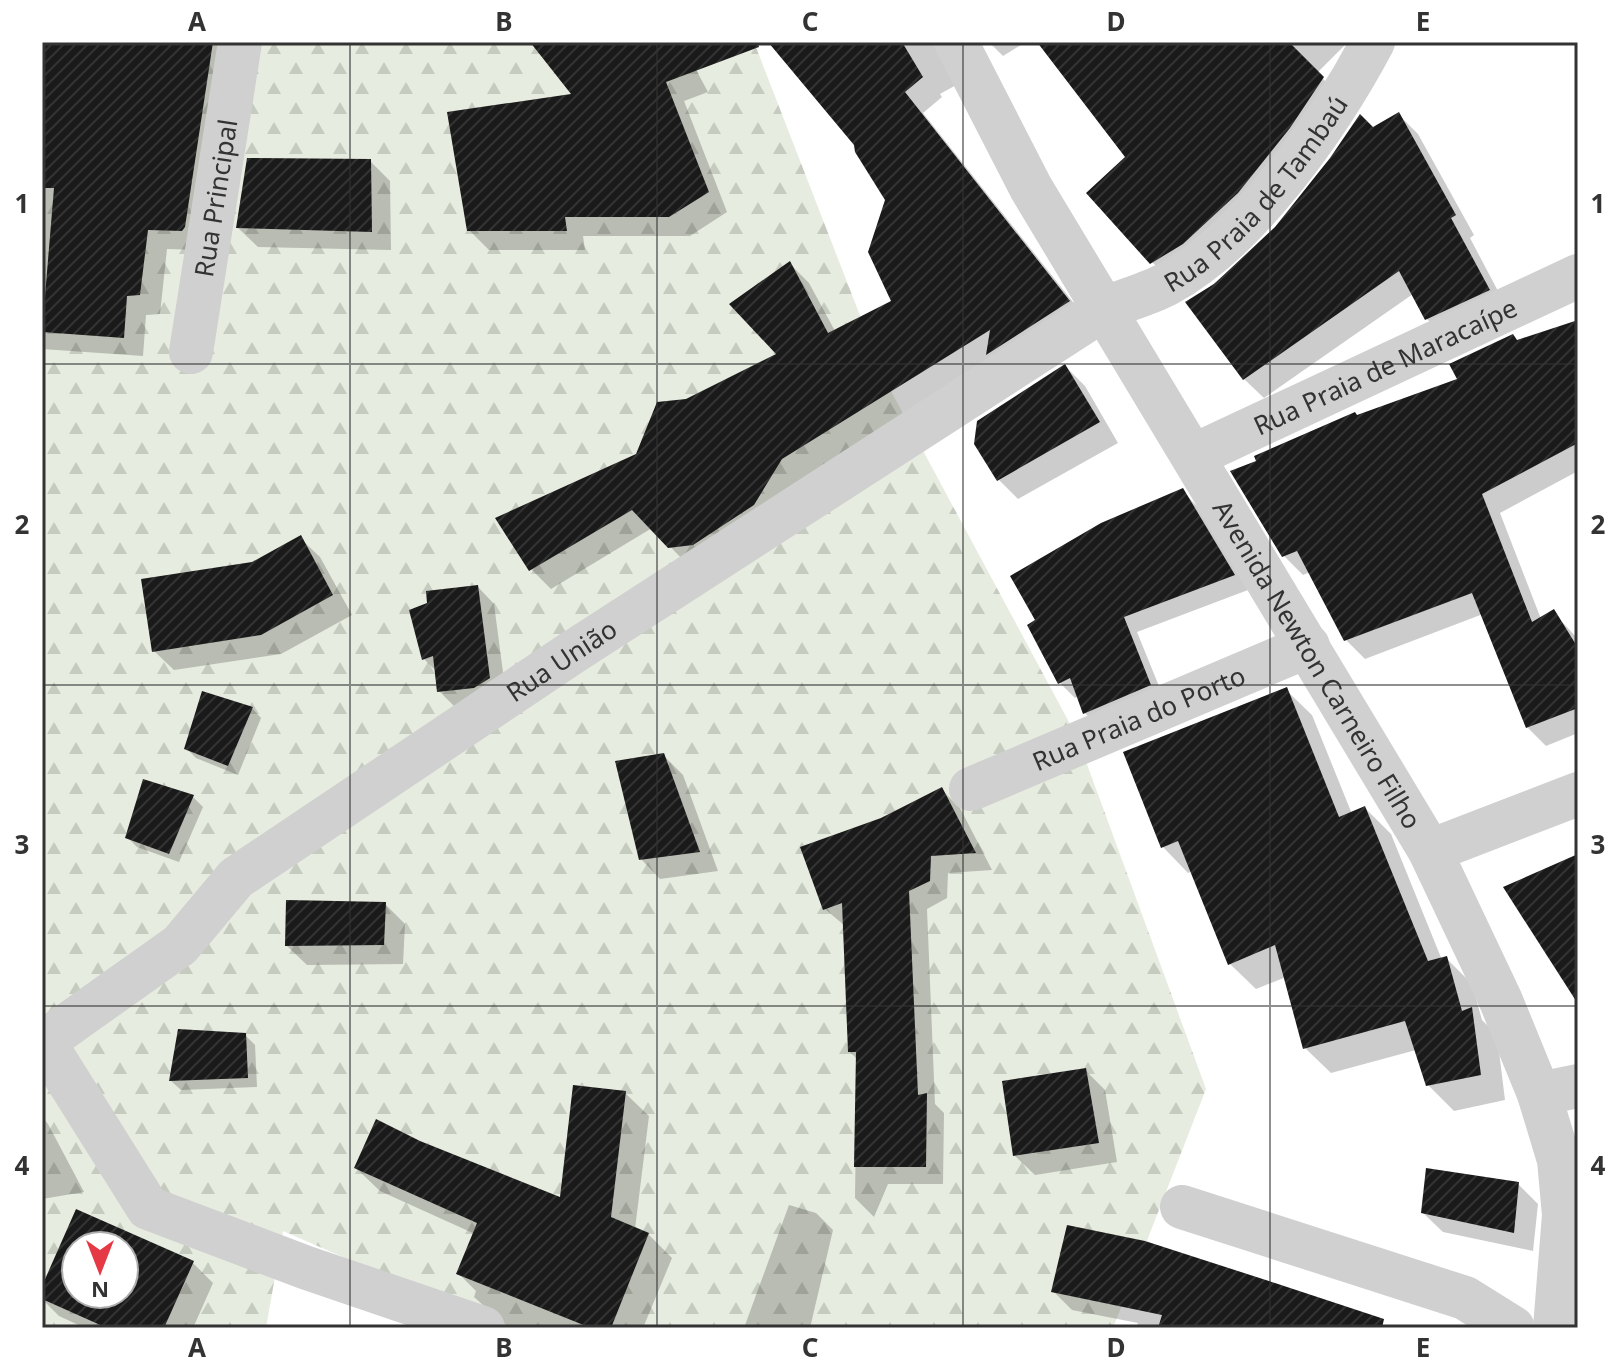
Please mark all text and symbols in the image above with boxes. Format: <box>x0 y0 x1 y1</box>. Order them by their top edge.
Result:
text: A <box>188 3 206 39</box>
text: B <box>495 3 513 39</box>
text: C <box>802 3 818 39</box>
text: D <box>1106 3 1126 39</box>
text: E <box>1416 3 1430 39</box>
street label: Rua Praia de Tambaú <box>1157 88 1356 300</box>
street label: Rua Principal <box>185 116 246 279</box>
text: 1 <box>15 185 29 221</box>
text: 1 <box>1591 185 1605 221</box>
street label: Rua Praia de Maracaípe <box>1247 289 1523 443</box>
street label: Avenida Newton Carneiro Filho <box>1205 493 1430 835</box>
text: 2 <box>15 506 30 542</box>
text: 2 <box>1591 506 1606 542</box>
street label: Rua União <box>499 611 624 710</box>
street label: Rua Praia do Porto <box>1027 657 1251 779</box>
text: 3 <box>15 826 29 862</box>
text: 3 <box>1591 826 1605 862</box>
text: 4 <box>15 1147 30 1183</box>
text: 4 <box>1591 1147 1606 1183</box>
north arrow <box>60 1230 140 1310</box>
text: N <box>91 1276 109 1306</box>
text: A <box>188 1329 206 1365</box>
text: B <box>495 1329 513 1365</box>
text: C <box>802 1329 818 1365</box>
text: D <box>1106 1329 1126 1365</box>
text: E <box>1416 1329 1430 1365</box>

